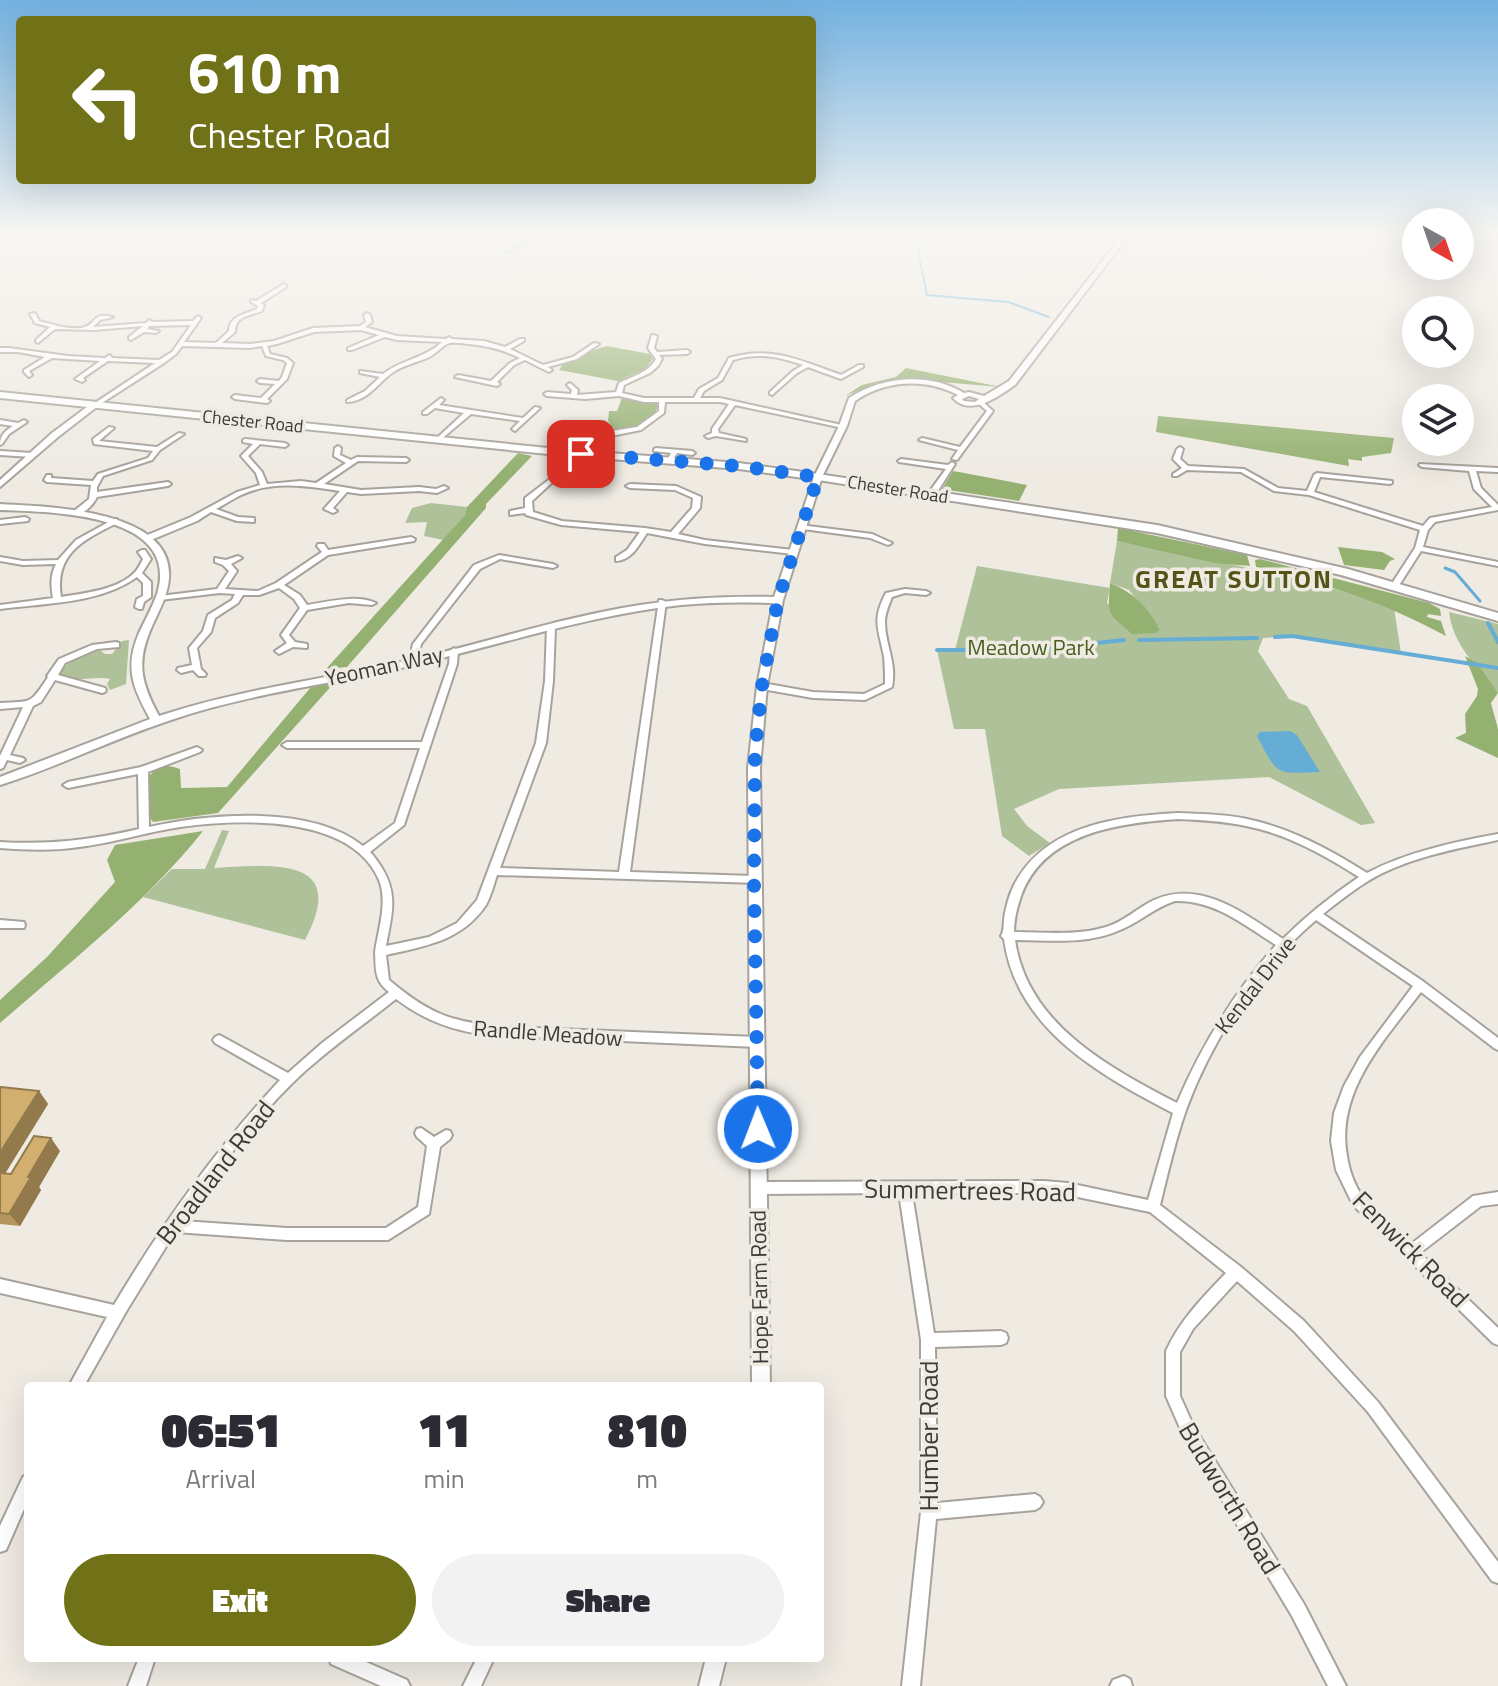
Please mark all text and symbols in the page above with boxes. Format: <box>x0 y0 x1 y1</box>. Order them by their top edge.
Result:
text: 610 m <box>188 30 341 115</box>
icon: left <box>56 48 160 152</box>
text: Chester Road <box>188 107 391 162</box>
north arrow <box>1402 208 1474 280</box>
map controls <box>1402 208 1474 456</box>
button: search <box>1402 296 1474 368</box>
button: layers <box>1402 384 1474 456</box>
street label: Chester Road <box>201 402 305 440</box>
pin <box>547 420 615 488</box>
icon: arrive <box>559 432 603 476</box>
street label: Chester Road <box>846 468 950 510</box>
district label: GREAT SUTTON <box>1135 559 1333 598</box>
park label: Meadow Park <box>967 630 1095 664</box>
street label: Yeoman Way <box>322 637 446 695</box>
street label: Kendal Drive <box>1206 929 1304 1041</box>
street label: Randle Meadow <box>472 1011 624 1055</box>
position arrow <box>716 1087 800 1171</box>
street label: Broadland Road <box>146 1091 284 1253</box>
street label: Summertrees Road <box>864 1169 1076 1211</box>
street label: Fenwick Road <box>1344 1182 1478 1316</box>
street label: Hope Farm Road <box>741 1210 777 1364</box>
street label: Humber Road <box>909 1361 948 1511</box>
text: 06:51 <box>161 1393 281 1466</box>
text: 11 <box>418 1393 471 1466</box>
text: 810 <box>608 1393 687 1466</box>
street label: Budworth Road <box>1169 1415 1291 1581</box>
text: Arrival <box>186 1459 256 1498</box>
text: min <box>423 1459 465 1498</box>
text: m <box>636 1459 658 1498</box>
button: Exit <box>64 1554 416 1646</box>
button: Share <box>432 1554 784 1646</box>

